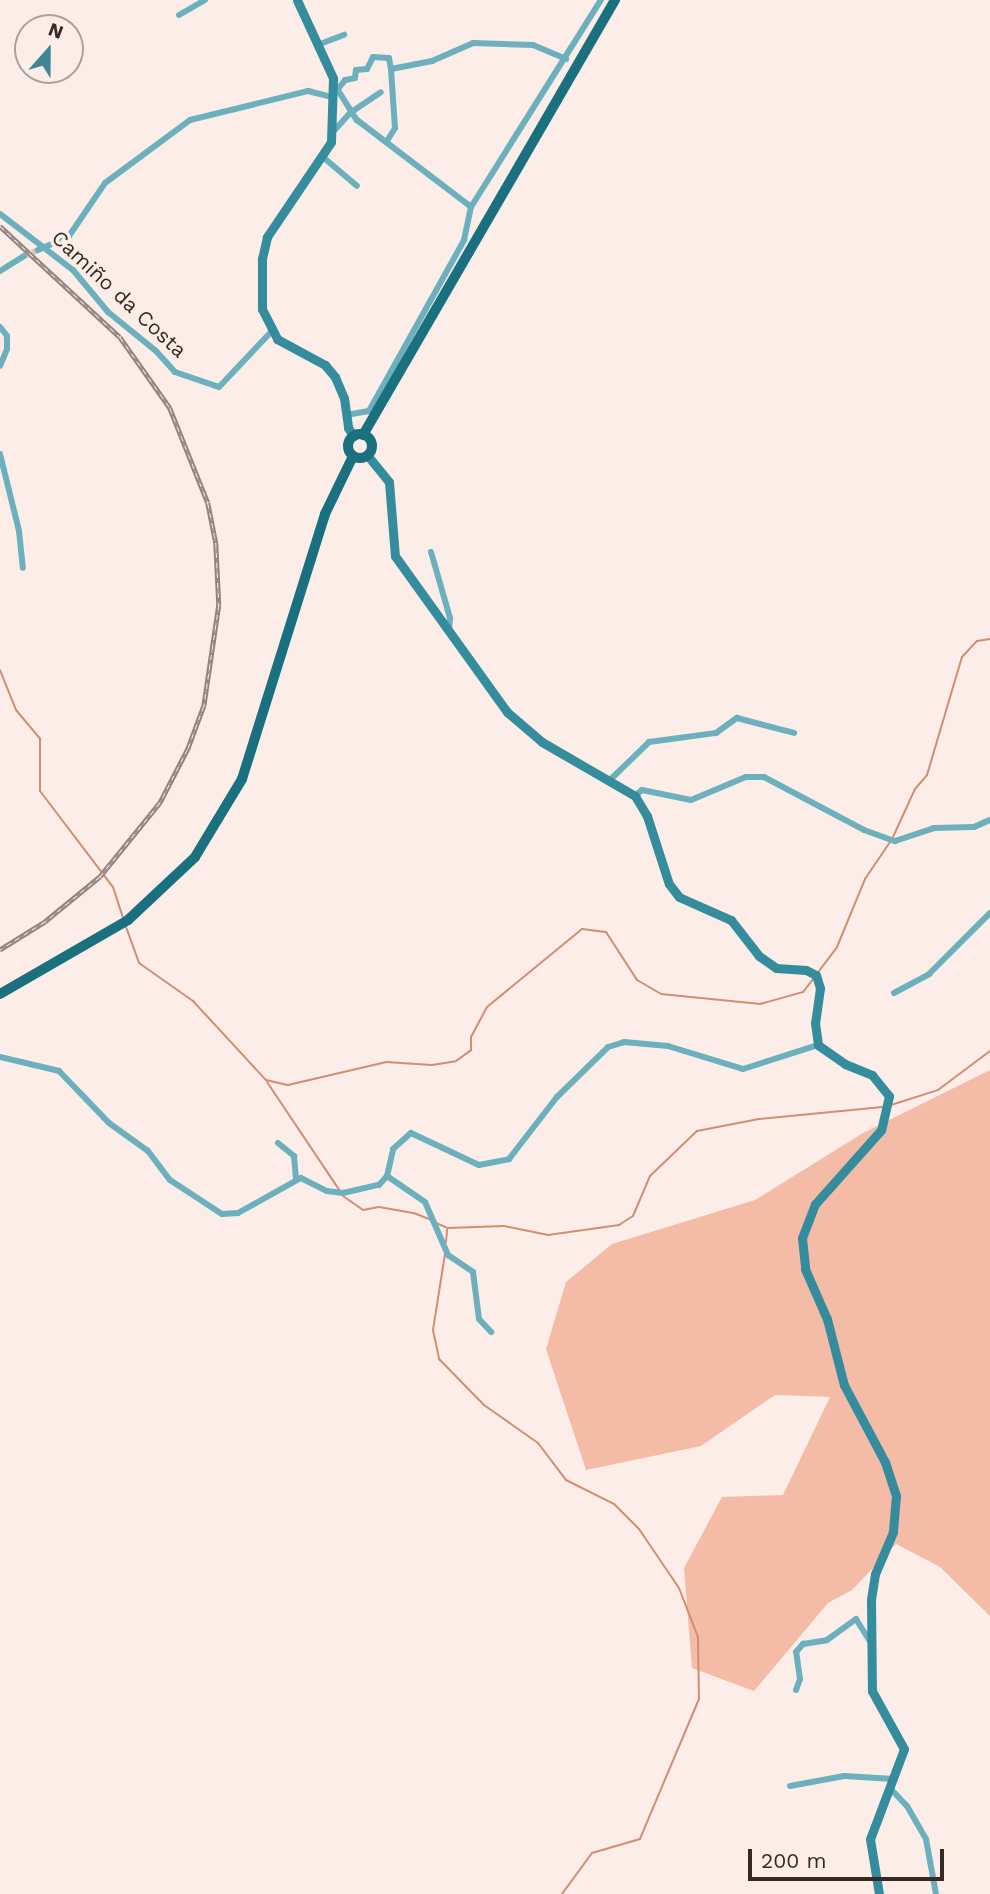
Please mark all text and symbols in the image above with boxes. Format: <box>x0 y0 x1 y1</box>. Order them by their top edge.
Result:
north arrow <box>14 14 84 84</box>
text: N <box>45 18 67 44</box>
street label: Camiño da Costa <box>46 225 192 363</box>
scale bar <box>752 1834 948 1878</box>
text: 200 m <box>761 1848 827 1873</box>

